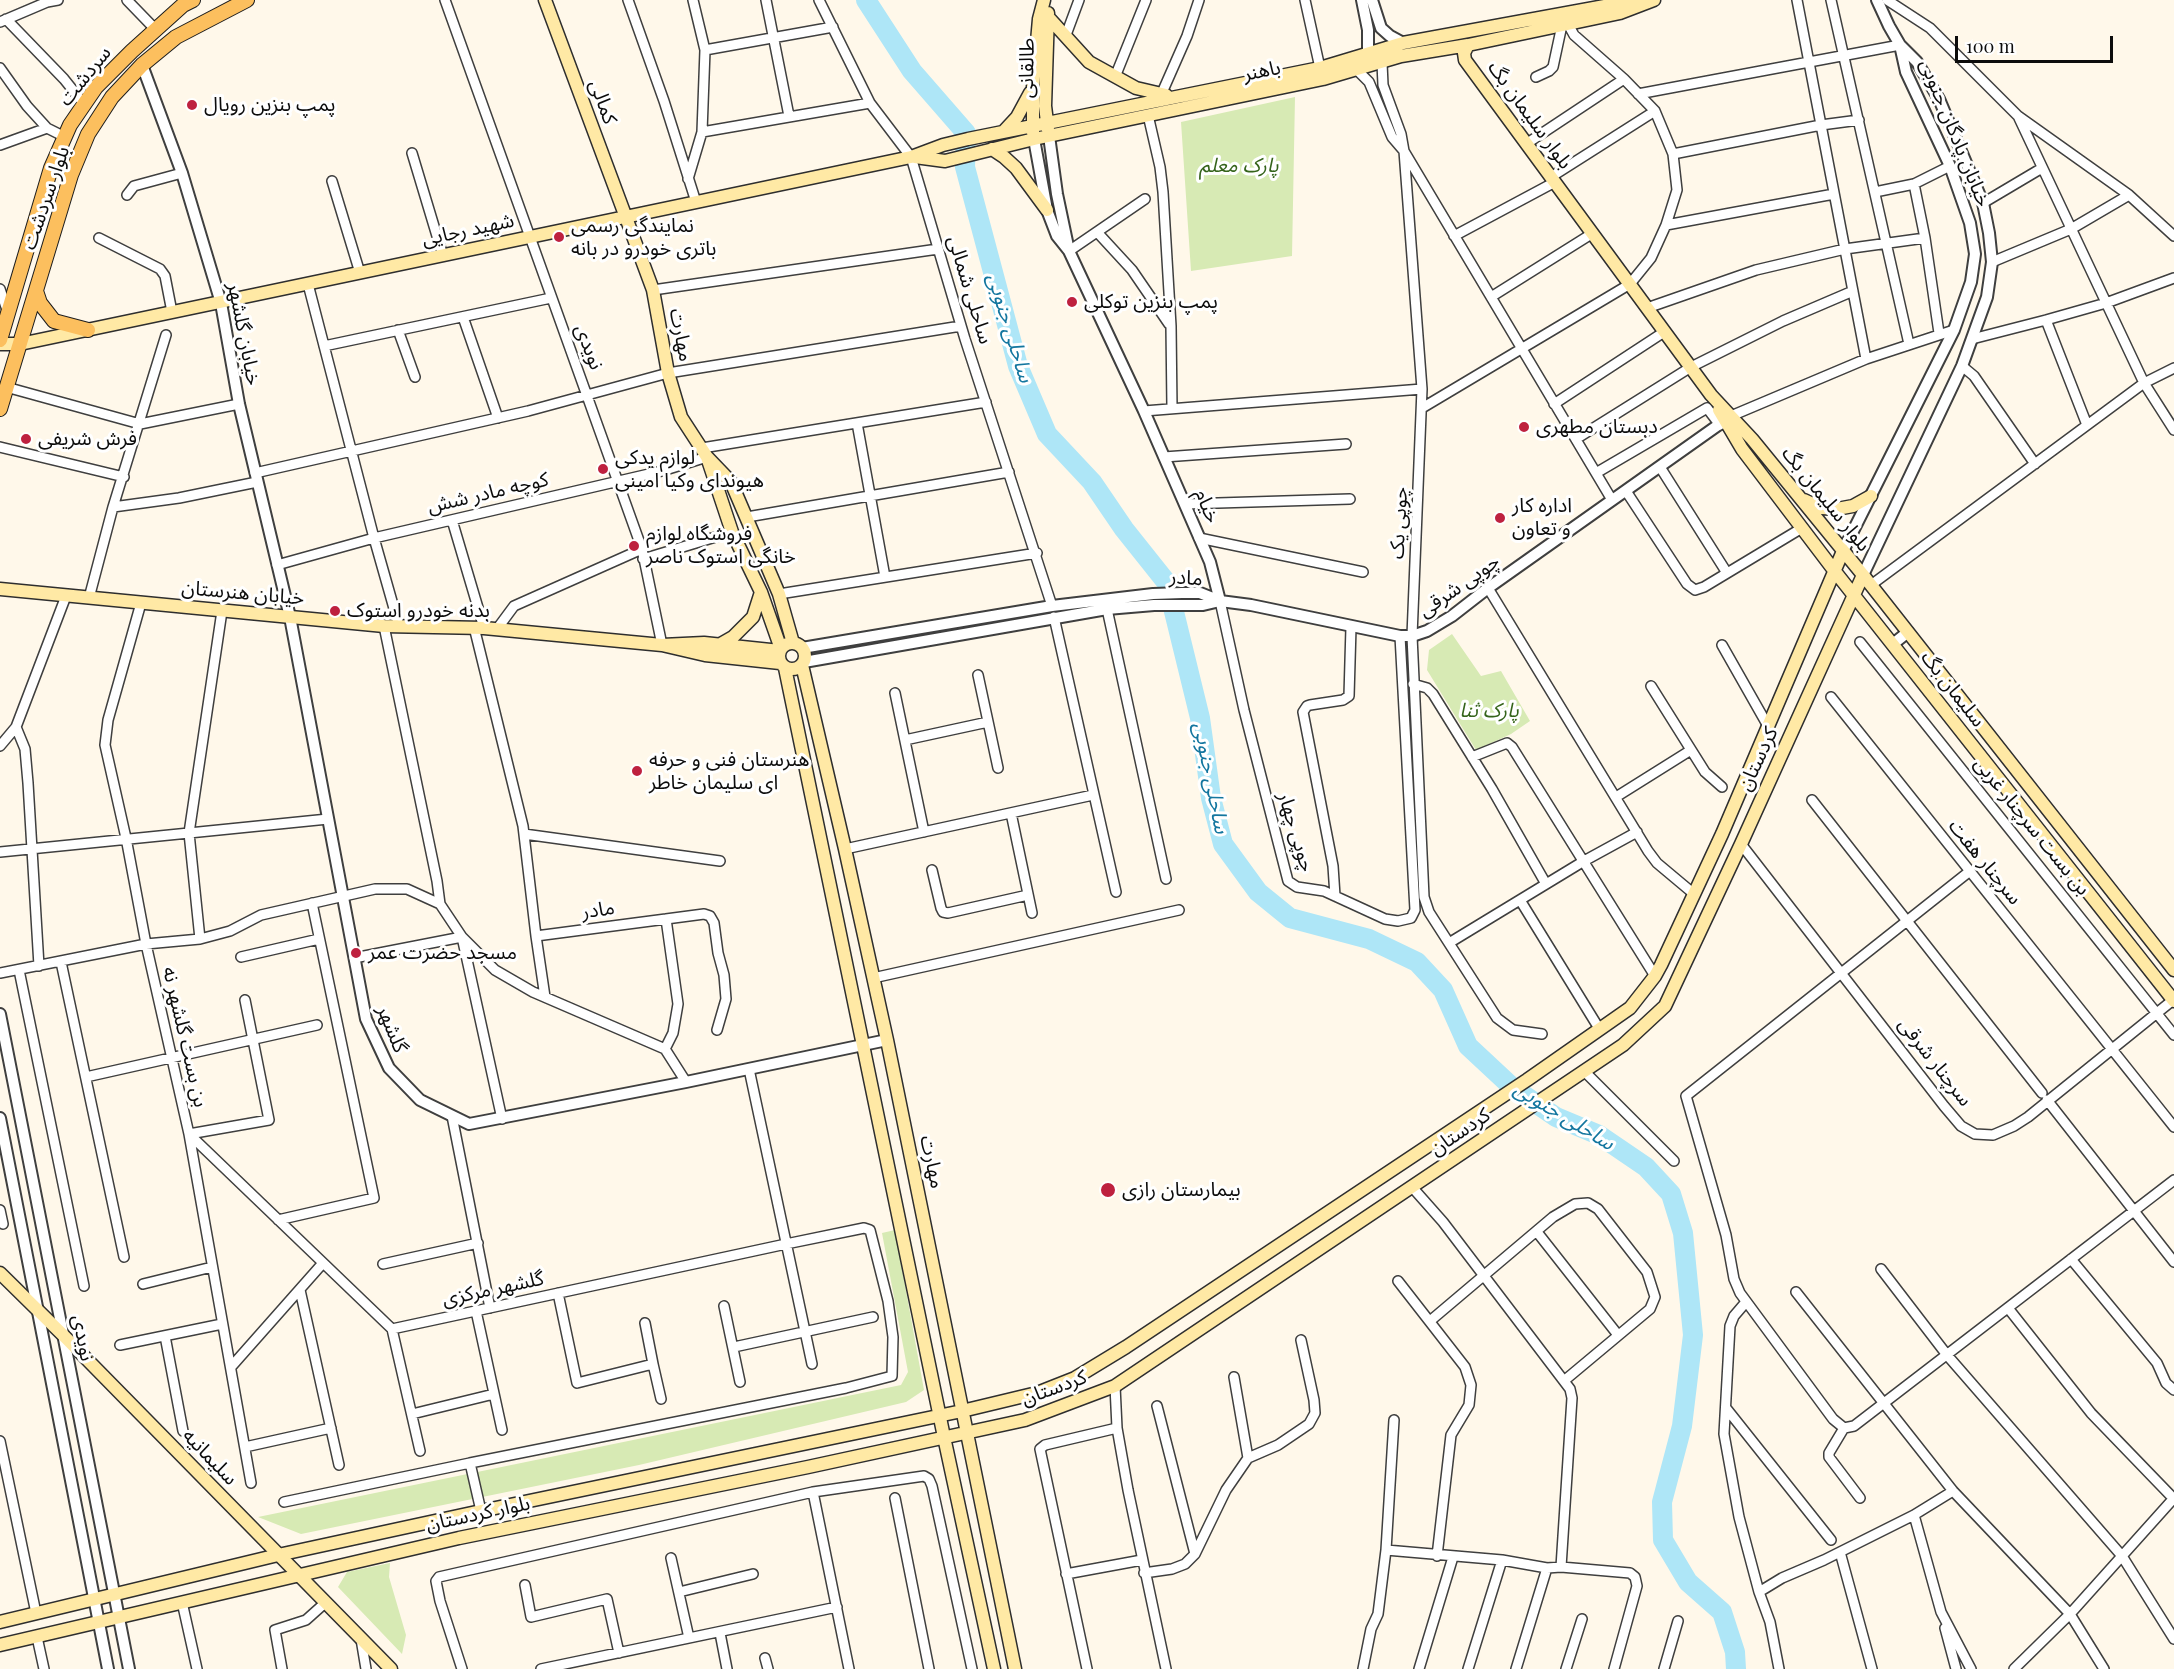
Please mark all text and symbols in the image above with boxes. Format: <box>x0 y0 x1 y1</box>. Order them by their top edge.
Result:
scale bar <box>1958 24 2116 62</box>
text: 100 m <box>1966 34 2015 58</box>
street label: طالقانی <box>1014 38 1040 98</box>
street label: سردشت <box>54 41 116 111</box>
street label: باهنر <box>1241 56 1283 86</box>
street label: بلوار سلیمان بگ <box>1483 56 1577 174</box>
street label: خیابان پادگان جنوبی <box>1914 56 1996 210</box>
street label: کمالی <box>584 76 622 128</box>
place label: پمپ بنزین رویال <box>204 93 335 117</box>
marker: پمپ بنزین رویال <box>185 98 199 112</box>
street label: بلوار سردشت <box>17 143 75 253</box>
park label: پارک معلم <box>1199 154 1279 178</box>
street label: شهید رجایی <box>420 209 516 251</box>
place label: نمایندگی رسمی باتری خودرو در بانه <box>571 214 716 261</box>
marker: نمایندگی رسمی باتری خودرو در بانه <box>552 230 566 244</box>
street label: ساحلی شمالی <box>942 233 998 347</box>
water label: ساحلی جنوبی <box>981 270 1039 386</box>
street label: خیابان گلشهر <box>222 281 266 387</box>
place label: پمپ بنزین توکلی <box>1084 290 1218 314</box>
marker: پمپ بنزین توکلی <box>1065 295 1079 309</box>
street label: مهارت <box>664 306 698 364</box>
street label: نویدی <box>569 321 609 373</box>
place label: دبستان مطهری <box>1536 415 1658 439</box>
marker: دبستان مطهری <box>1517 420 1531 434</box>
place label: فرش شریفی <box>38 427 137 451</box>
marker: فرش شریفی <box>19 432 33 446</box>
street label: بلوار سلیمان بگ <box>1776 442 1876 556</box>
place label: لوازم یدکى هیونداى وکیا امینى <box>615 446 764 493</box>
marker: لوازم یدکى هیونداى وکیا امینى <box>596 462 610 476</box>
street label: کوچه مادر شش <box>425 467 551 519</box>
street label: خیام <box>1189 485 1225 527</box>
street label: چوپی یک <box>1385 486 1413 560</box>
place label: اداره کار و تعاون <box>1512 494 1572 541</box>
marker: اداره کار و تعاون <box>1493 511 1507 525</box>
place label: فروشگاه لوازم خانگى استوک ناصر <box>646 522 796 569</box>
marker: فروشگاه لوازم خانگى استوک ناصر <box>627 539 641 553</box>
street label: چوپی شرقی <box>1414 549 1504 623</box>
street label: مادر <box>1169 565 1203 591</box>
street label: خیابان هنرستان <box>181 576 305 610</box>
place label: بدنه خودرو استوک <box>347 599 490 623</box>
marker: بدنه خودرو استوک <box>328 604 342 618</box>
street label: سلیمان بگ <box>1916 646 1990 732</box>
park label: پارک ثنا <box>1459 699 1519 723</box>
water label: ساحلی جنوبی <box>1188 720 1234 836</box>
street label: کردستان <box>1733 723 1783 795</box>
place label: هنرستان فنی و حرفه ای سلیمان خاطر <box>649 748 809 795</box>
street label: بن بست سرچنار غربی <box>1969 752 2095 900</box>
marker: هنرستان فنی و حرفه ای سلیمان خاطر <box>630 764 644 778</box>
street label: چوپی چهار <box>1273 789 1319 875</box>
street label: سرچنار هفت <box>1943 814 2027 910</box>
street label: مادر <box>580 896 616 924</box>
place label: مسجد حضرت عمر <box>368 941 517 965</box>
marker: مسجد حضرت عمر <box>349 946 363 960</box>
street label: بن بست گلشهر نه <box>157 964 213 1110</box>
street label: گلشهر <box>372 1002 412 1056</box>
street label: سرچنار شرقی <box>1893 1013 1977 1111</box>
water label: ساحلی جنوبی <box>1509 1076 1619 1156</box>
street label: کردستان <box>1425 1103 1495 1161</box>
street label: مهارت <box>915 1133 949 1191</box>
place label: بیمارستان رازی <box>1122 1178 1241 1202</box>
marker: بیمارستان رازی <box>1099 1181 1117 1199</box>
street label: گلشهر مرکزی <box>440 1267 546 1311</box>
street label: نویدی <box>67 1313 99 1363</box>
street label: کردستان <box>1018 1365 1090 1411</box>
street label: سلیمانیه <box>177 1424 243 1490</box>
street label: بلوار کردستان <box>424 1491 532 1537</box>

